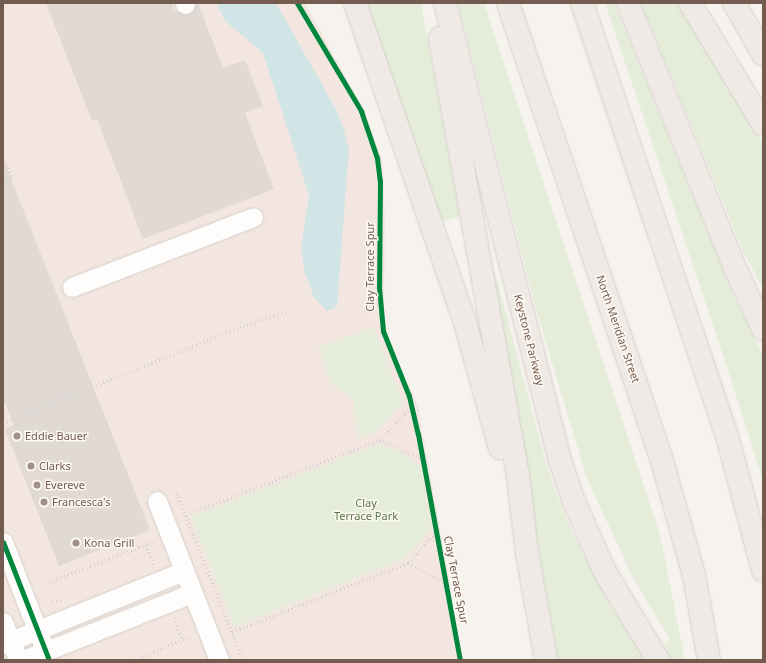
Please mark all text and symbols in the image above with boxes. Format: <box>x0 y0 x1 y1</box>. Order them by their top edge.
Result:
street label: Clay Terrace Spur <box>363 222 377 312</box>
street label: North Meridian Street <box>593 273 643 385</box>
street label: Keystone Parkway <box>511 293 547 387</box>
place label: Eddie Bauer <box>25 429 87 443</box>
marker: Eddie Bauer <box>12 431 22 441</box>
place label: Clarks <box>39 459 71 473</box>
marker: Clarks <box>26 461 36 471</box>
place label: Evereve <box>45 478 85 492</box>
marker: Evereve <box>32 480 42 490</box>
place label: Francesca's <box>52 495 111 509</box>
marker: Francesca's <box>39 497 49 507</box>
park label: Clay Terrace Park <box>334 497 398 523</box>
street label: Clay Terrace Spur <box>441 535 471 625</box>
place label: Kona Grill <box>84 536 134 550</box>
marker: Kona Grill <box>71 538 81 548</box>

